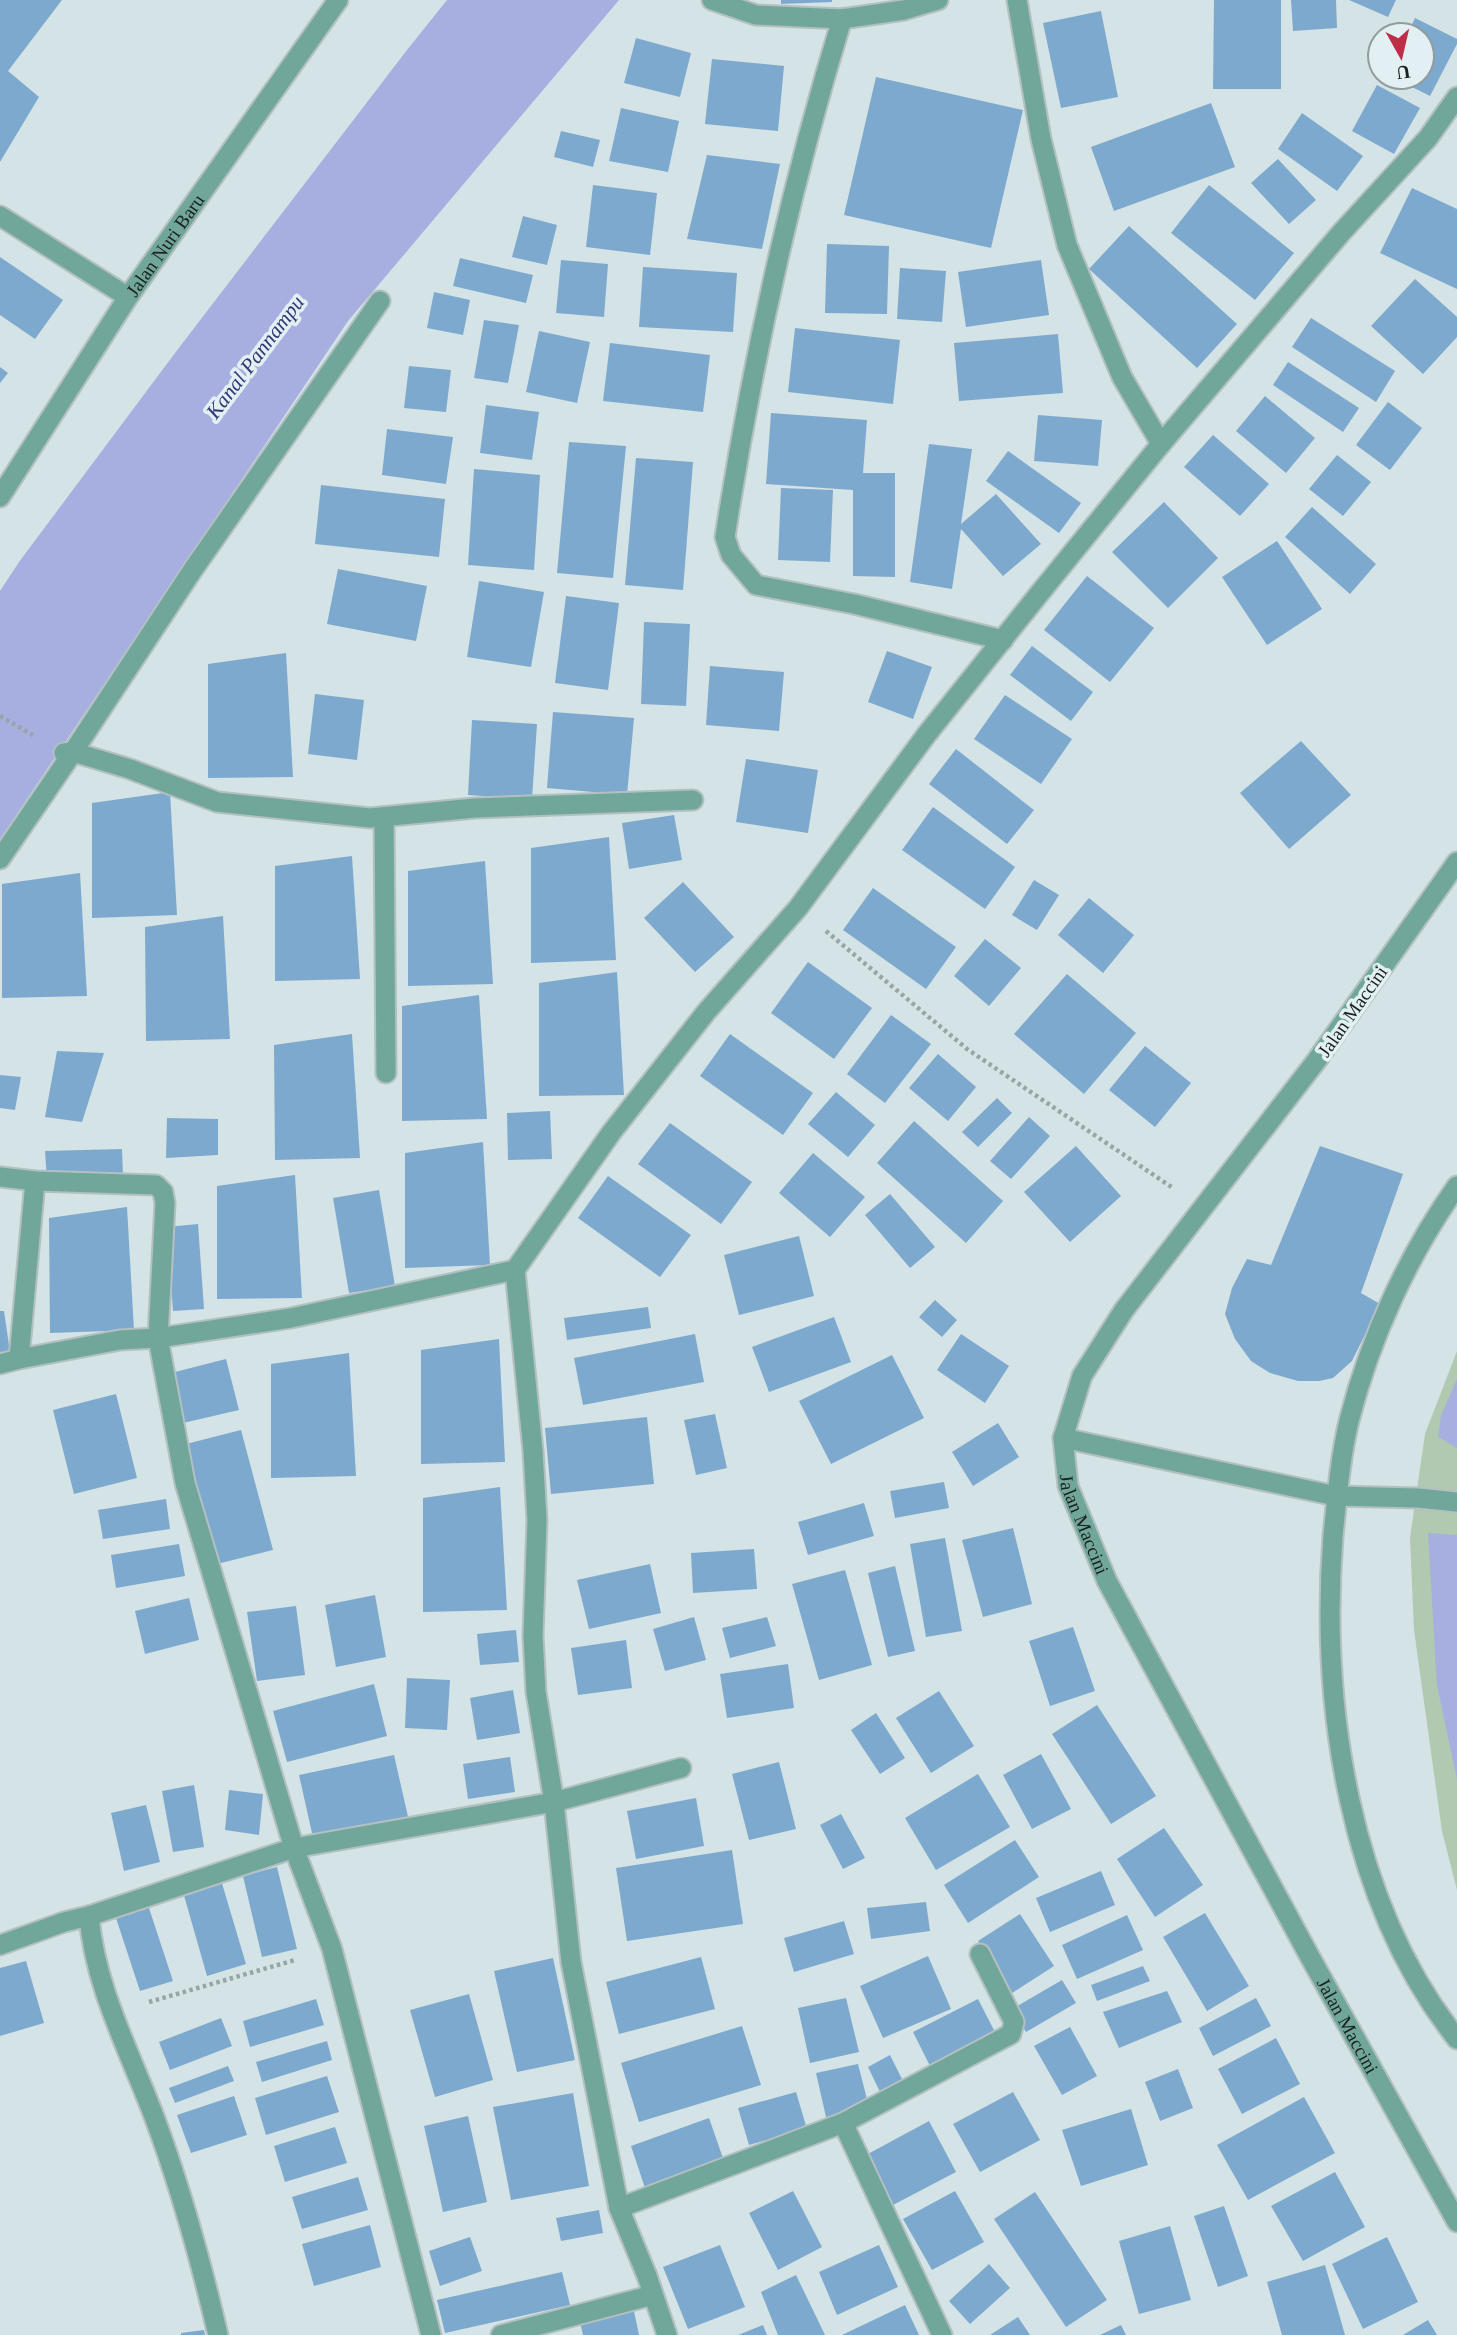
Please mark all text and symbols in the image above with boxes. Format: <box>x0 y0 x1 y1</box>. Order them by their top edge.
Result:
north arrow <box>1366 21 1436 91</box>
text: U <box>1395 61 1412 84</box>
street label: Jalan Nuri Baru <box>122 190 209 301</box>
water label: Kanal Pannampu <box>200 291 309 424</box>
street label: Jalan Maccini <box>1313 962 1391 1061</box>
street label: Jalan Maccini <box>1056 1473 1113 1577</box>
street label: Jalan Maccini <box>1313 1974 1382 2077</box>

